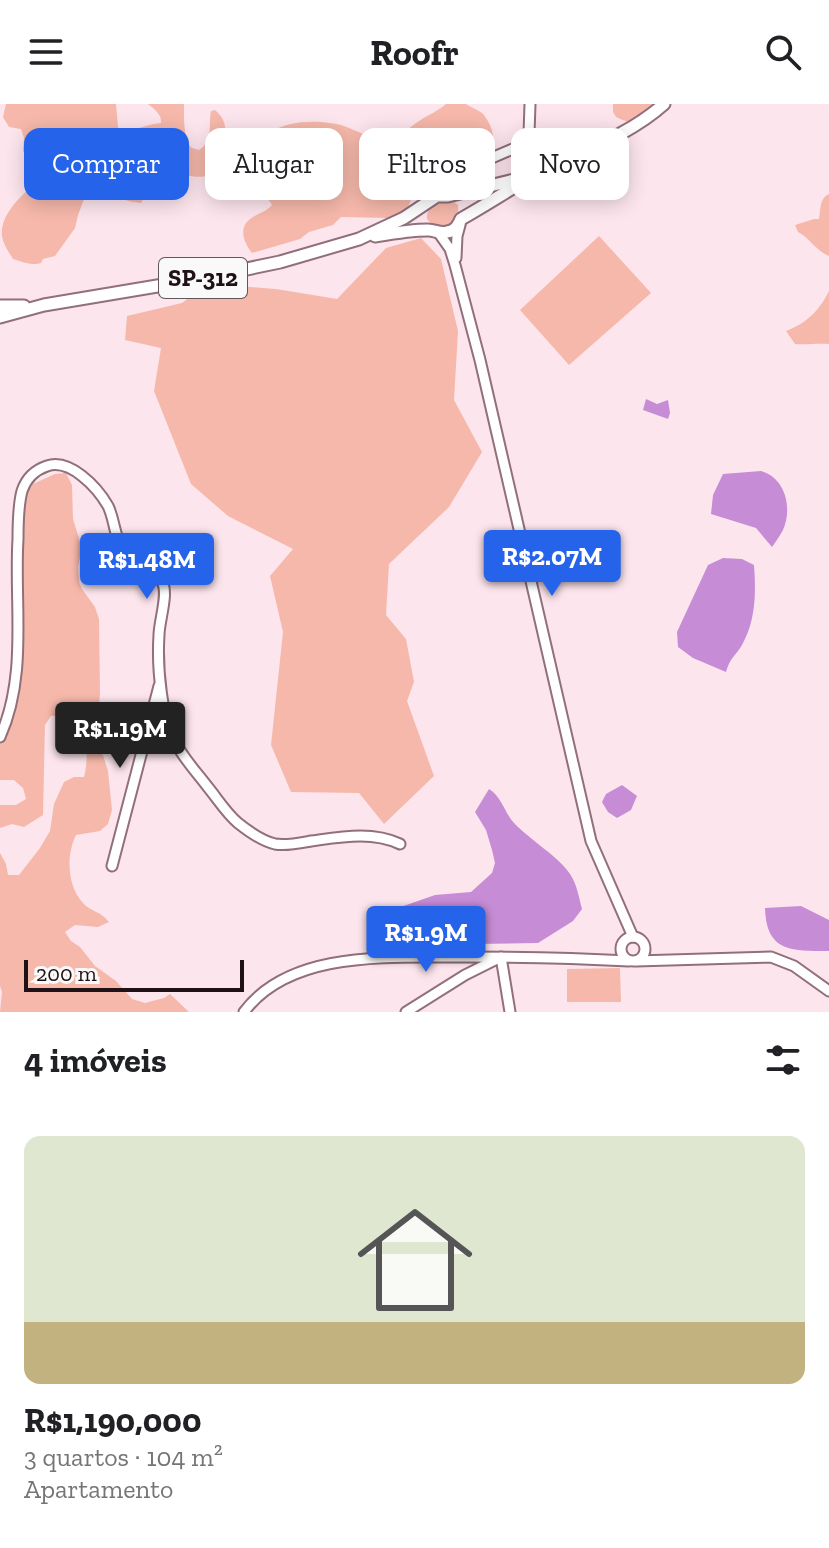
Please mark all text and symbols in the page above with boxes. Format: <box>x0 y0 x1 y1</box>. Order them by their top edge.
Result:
icon: menu <box>24 30 68 74</box>
icon: search <box>761 30 805 74</box>
text: Roofr <box>370 31 459 74</box>
chip: Comprar <box>24 128 189 200</box>
chip: Alugar <box>205 128 343 200</box>
chip: Filtros <box>359 128 495 200</box>
chip: Novo <box>511 128 629 200</box>
road number: SP-312 <box>159 258 247 298</box>
pin: R$2.07M <box>478 530 626 598</box>
pin: R$1.48M <box>73 533 221 601</box>
text: R$2.07M <box>502 540 602 572</box>
text: R$1.48M <box>98 543 196 575</box>
pin: R$1.19M <box>46 702 194 770</box>
text: R$1.19M <box>73 712 167 744</box>
pin: R$1.9M <box>361 906 491 974</box>
text: R$1.9M <box>384 916 468 948</box>
scale bar <box>24 956 244 992</box>
text: 200 m <box>36 960 97 987</box>
icon: filters <box>761 1038 805 1082</box>
text: 4 imóveis <box>24 1040 167 1081</box>
icon: home <box>343 1188 487 1332</box>
text: R$1,190,000 <box>24 1400 201 1441</box>
text: 3 quartos · 104 m² <box>24 1441 223 1473</box>
text: Apartamento <box>24 1473 173 1505</box>

